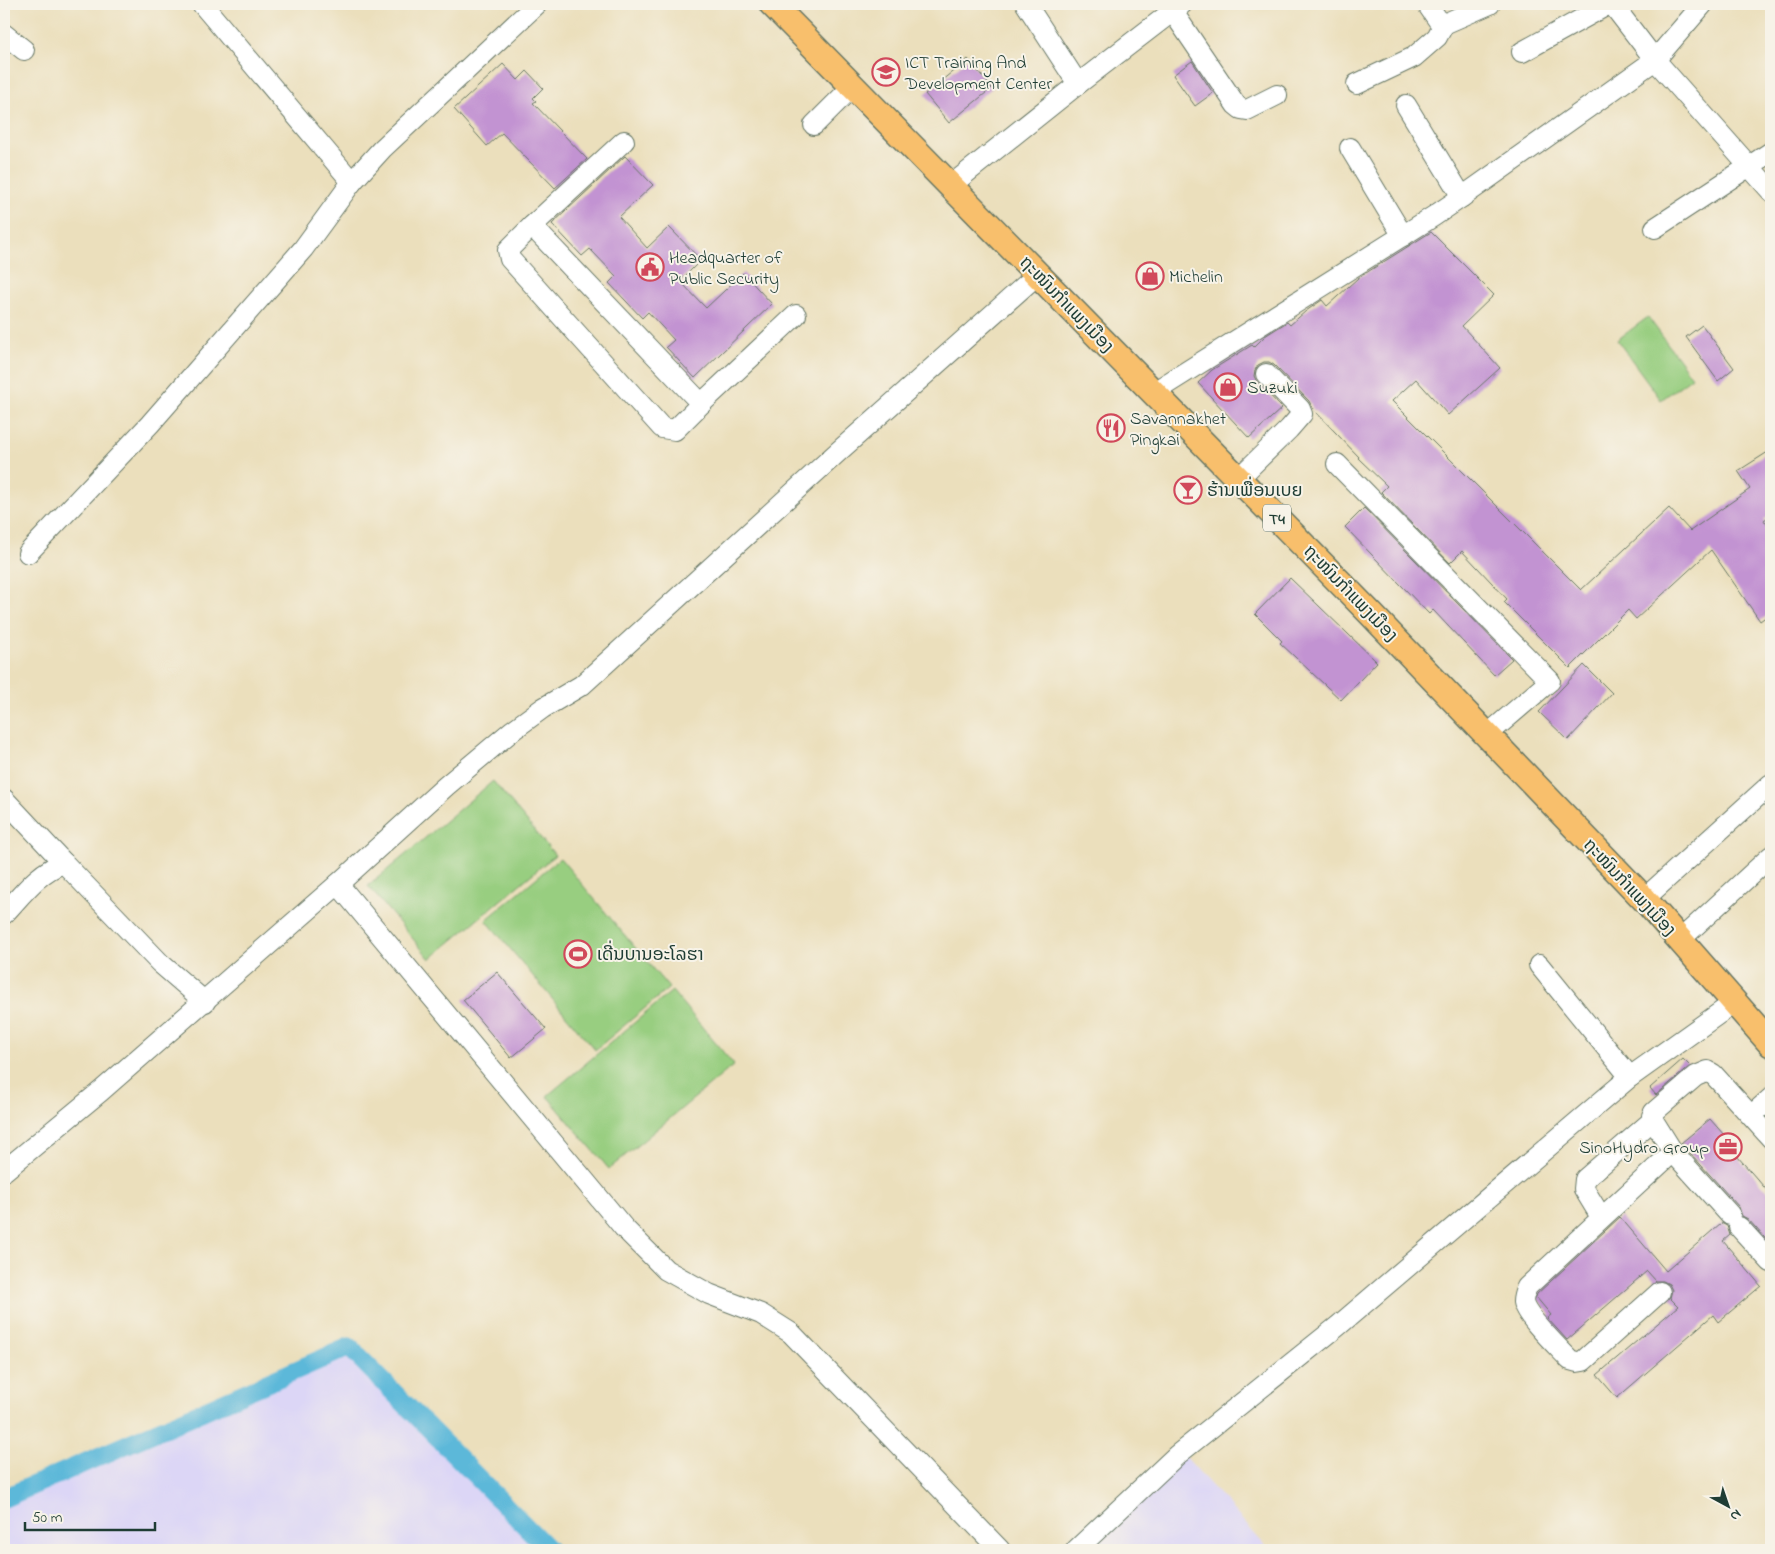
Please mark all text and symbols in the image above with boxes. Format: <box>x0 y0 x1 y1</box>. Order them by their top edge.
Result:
place label: ICT Training And Development Center <box>904 51 1052 98</box>
school or university icon: ICT Training And Development Center <box>871 57 901 87</box>
place label: Headquarter of Public Security <box>669 246 783 293</box>
street label: ຖະໜົນກຳແພງເມືອງ <box>1012 251 1119 360</box>
public building icon: Headquarter of Public Security <box>635 252 665 282</box>
shop icon: Michelin <box>1135 261 1165 291</box>
place label: Michelin <box>1169 265 1223 291</box>
shop icon: Suzuki <box>1213 372 1243 402</box>
place label: Suzuki <box>1247 376 1298 402</box>
place label: Savannakhet Pingkai <box>1130 407 1226 455</box>
restaurant icon: Savannakhet Pingkai <box>1096 413 1126 443</box>
bar icon: ຮ້ານເພື່ອນເບຍ <box>1173 475 1203 505</box>
place label: ຮ້ານເພື່ອນເບຍ <box>1207 476 1303 505</box>
road number: T4 <box>1263 504 1291 532</box>
street label: ຖະໜົນກຳແພງເມືອງ <box>1296 540 1403 649</box>
street label: ຖະໜົນກຳແພງເມືອງ <box>1576 833 1681 943</box>
sports icon: ເດີ່ນບານອະໂລຮາ <box>563 939 593 969</box>
place label: ເດີ່ນບານອະໂລຮາ <box>597 940 704 969</box>
office icon: SinoHydro Group <box>1713 1132 1743 1162</box>
place label: SinoHydro Group <box>1579 1136 1709 1162</box>
north arrow <box>1702 1482 1752 1532</box>
scale bar <box>25 1499 155 1531</box>
text: N <box>1725 1504 1746 1526</box>
text: 50 m <box>32 1507 63 1529</box>

